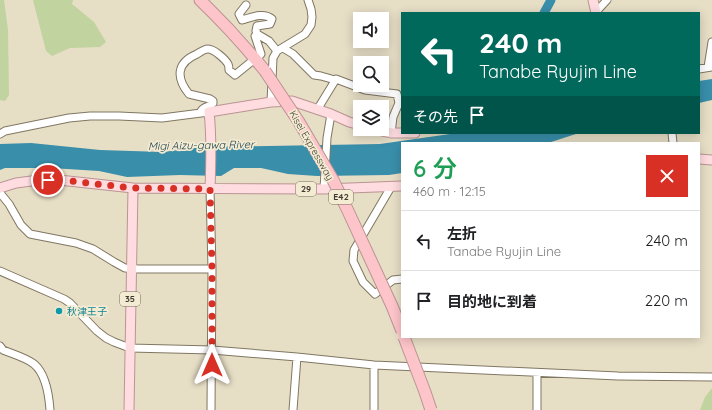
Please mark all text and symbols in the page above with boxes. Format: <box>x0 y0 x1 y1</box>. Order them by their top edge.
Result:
map controls <box>353 12 389 136</box>
button: sound <box>353 12 389 48</box>
text: 240 m <box>479 25 562 60</box>
icon: left <box>413 28 465 80</box>
button: search <box>353 56 389 92</box>
text: Tanabe Ryujin Line <box>479 60 637 83</box>
button: layers <box>353 100 389 136</box>
icon: arrive <box>466 104 488 126</box>
text: その先 <box>413 107 458 126</box>
street label: Kisei Expressway <box>286 108 337 183</box>
water label: Migi Aizu-gawa River <box>148 137 256 153</box>
text: 6 分 <box>413 153 457 183</box>
button: close <box>646 155 688 197</box>
pin <box>31 163 65 197</box>
icon: arrive <box>37 169 59 191</box>
road number: 29 <box>296 182 316 196</box>
text: 460 m · 12:15 <box>413 183 486 199</box>
road number: E42 <box>329 190 353 204</box>
text: 左折 <box>447 224 477 243</box>
icon: left <box>413 230 435 252</box>
text: 240 m <box>645 231 688 250</box>
text: Tanabe Ryujin Line <box>447 243 561 259</box>
icon: arrive <box>413 290 435 312</box>
text: 220 m <box>645 291 688 310</box>
road number: 35 <box>120 292 140 306</box>
text: 目的地に到着 <box>447 292 537 311</box>
place label: 秋津王子 <box>67 305 107 318</box>
marker: 秋津王子 <box>54 306 64 316</box>
position arrow <box>191 344 233 386</box>

